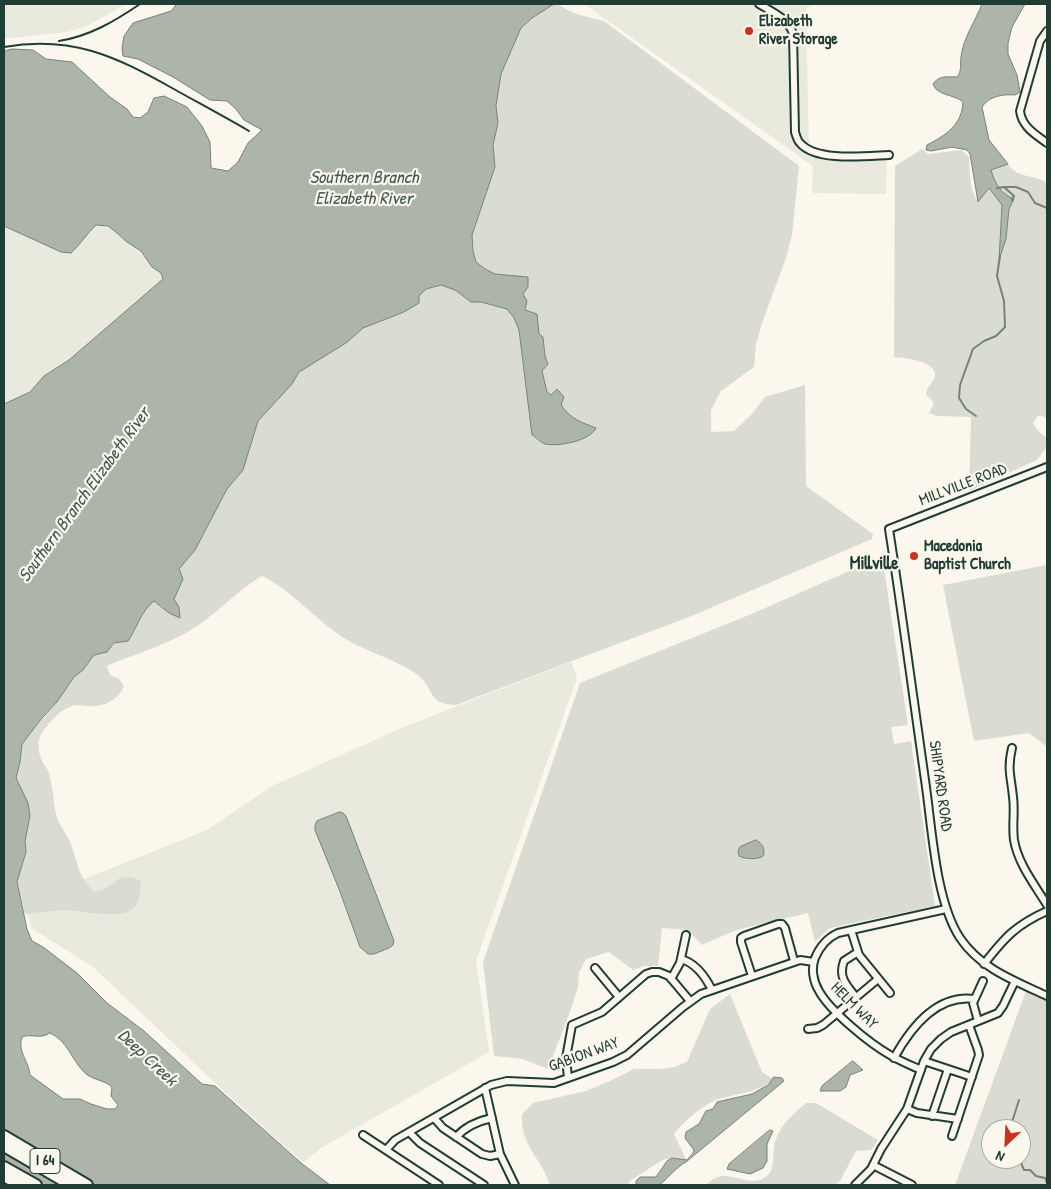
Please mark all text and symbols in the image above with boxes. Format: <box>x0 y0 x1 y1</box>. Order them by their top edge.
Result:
place label: Elizabeth River Storage <box>759 12 838 50</box>
marker: Elizabeth River Storage <box>743 25 755 37</box>
water label: Southern Branch Elizabeth River <box>310 167 418 210</box>
water label: Southern Branch Elizabeth River <box>14 404 156 586</box>
street label: MILLVILLE ROAD <box>917 460 1009 510</box>
place label: Macedonia Baptist Church <box>924 537 1011 575</box>
marker: Macedonia Baptist Church <box>908 550 920 562</box>
district label: Millville <box>850 553 898 575</box>
street label: SHIPYARD ROAD <box>924 739 956 833</box>
street label: HELM WAY <box>827 979 881 1033</box>
water label: Deep Creek <box>113 1025 181 1091</box>
street label: GABION WAY <box>546 1033 622 1077</box>
north arrow <box>981 1119 1031 1169</box>
text: N <box>992 1147 1007 1167</box>
road number: I 64 <box>30 1148 60 1174</box>

